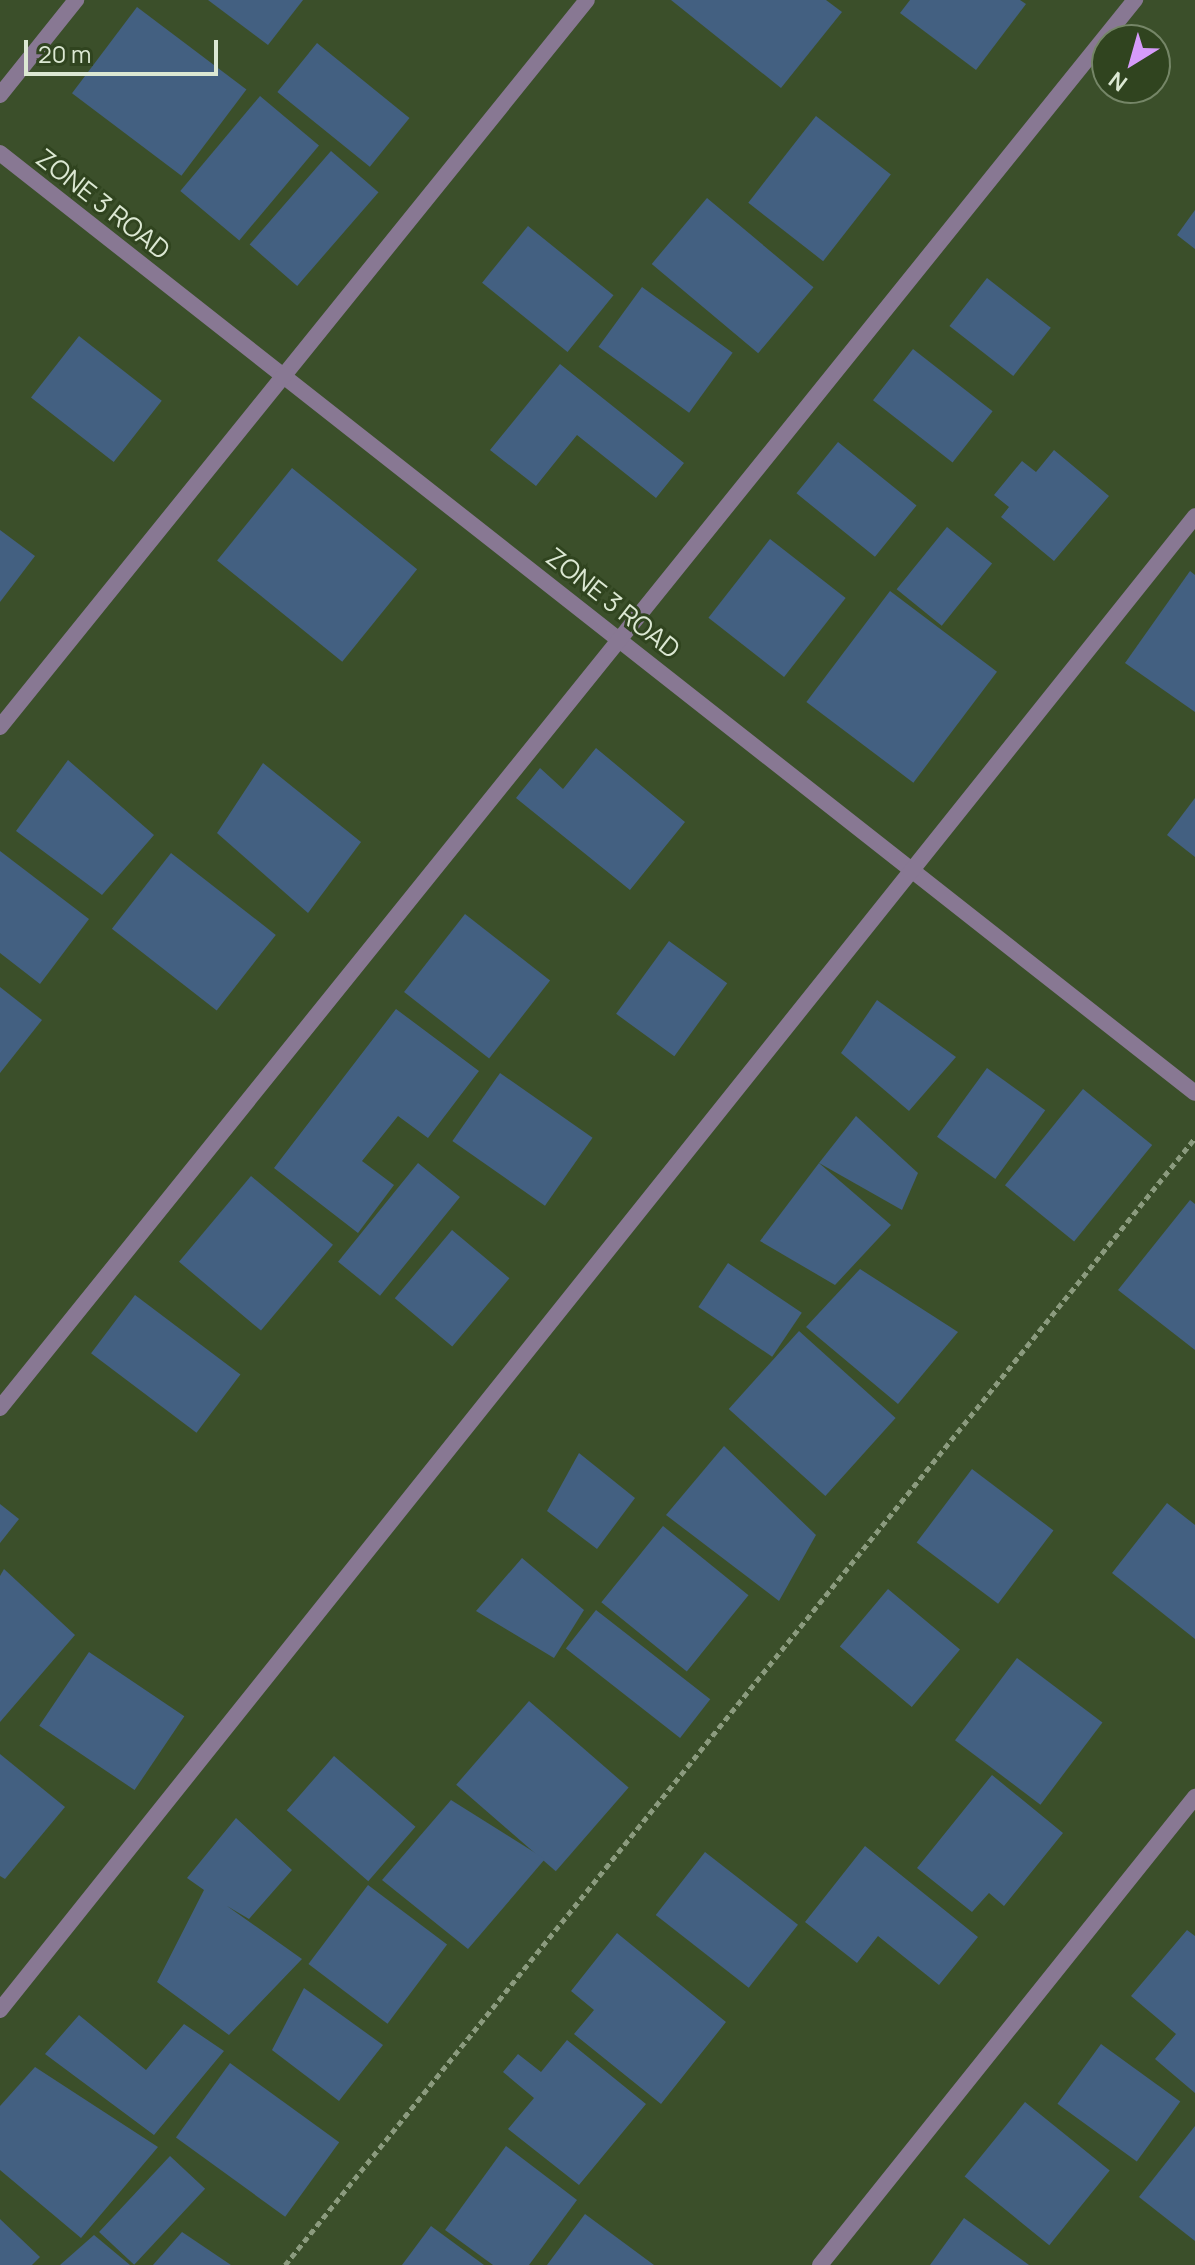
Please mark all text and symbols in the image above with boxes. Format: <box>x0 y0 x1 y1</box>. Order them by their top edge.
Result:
scale bar <box>28 24 222 74</box>
north arrow <box>1091 24 1171 104</box>
text: 20 m <box>38 37 91 70</box>
text: N <box>1102 65 1133 98</box>
street label: ZONE 3 ROAD <box>30 142 176 266</box>
street label: ZONE 3 ROAD <box>540 541 686 665</box>

